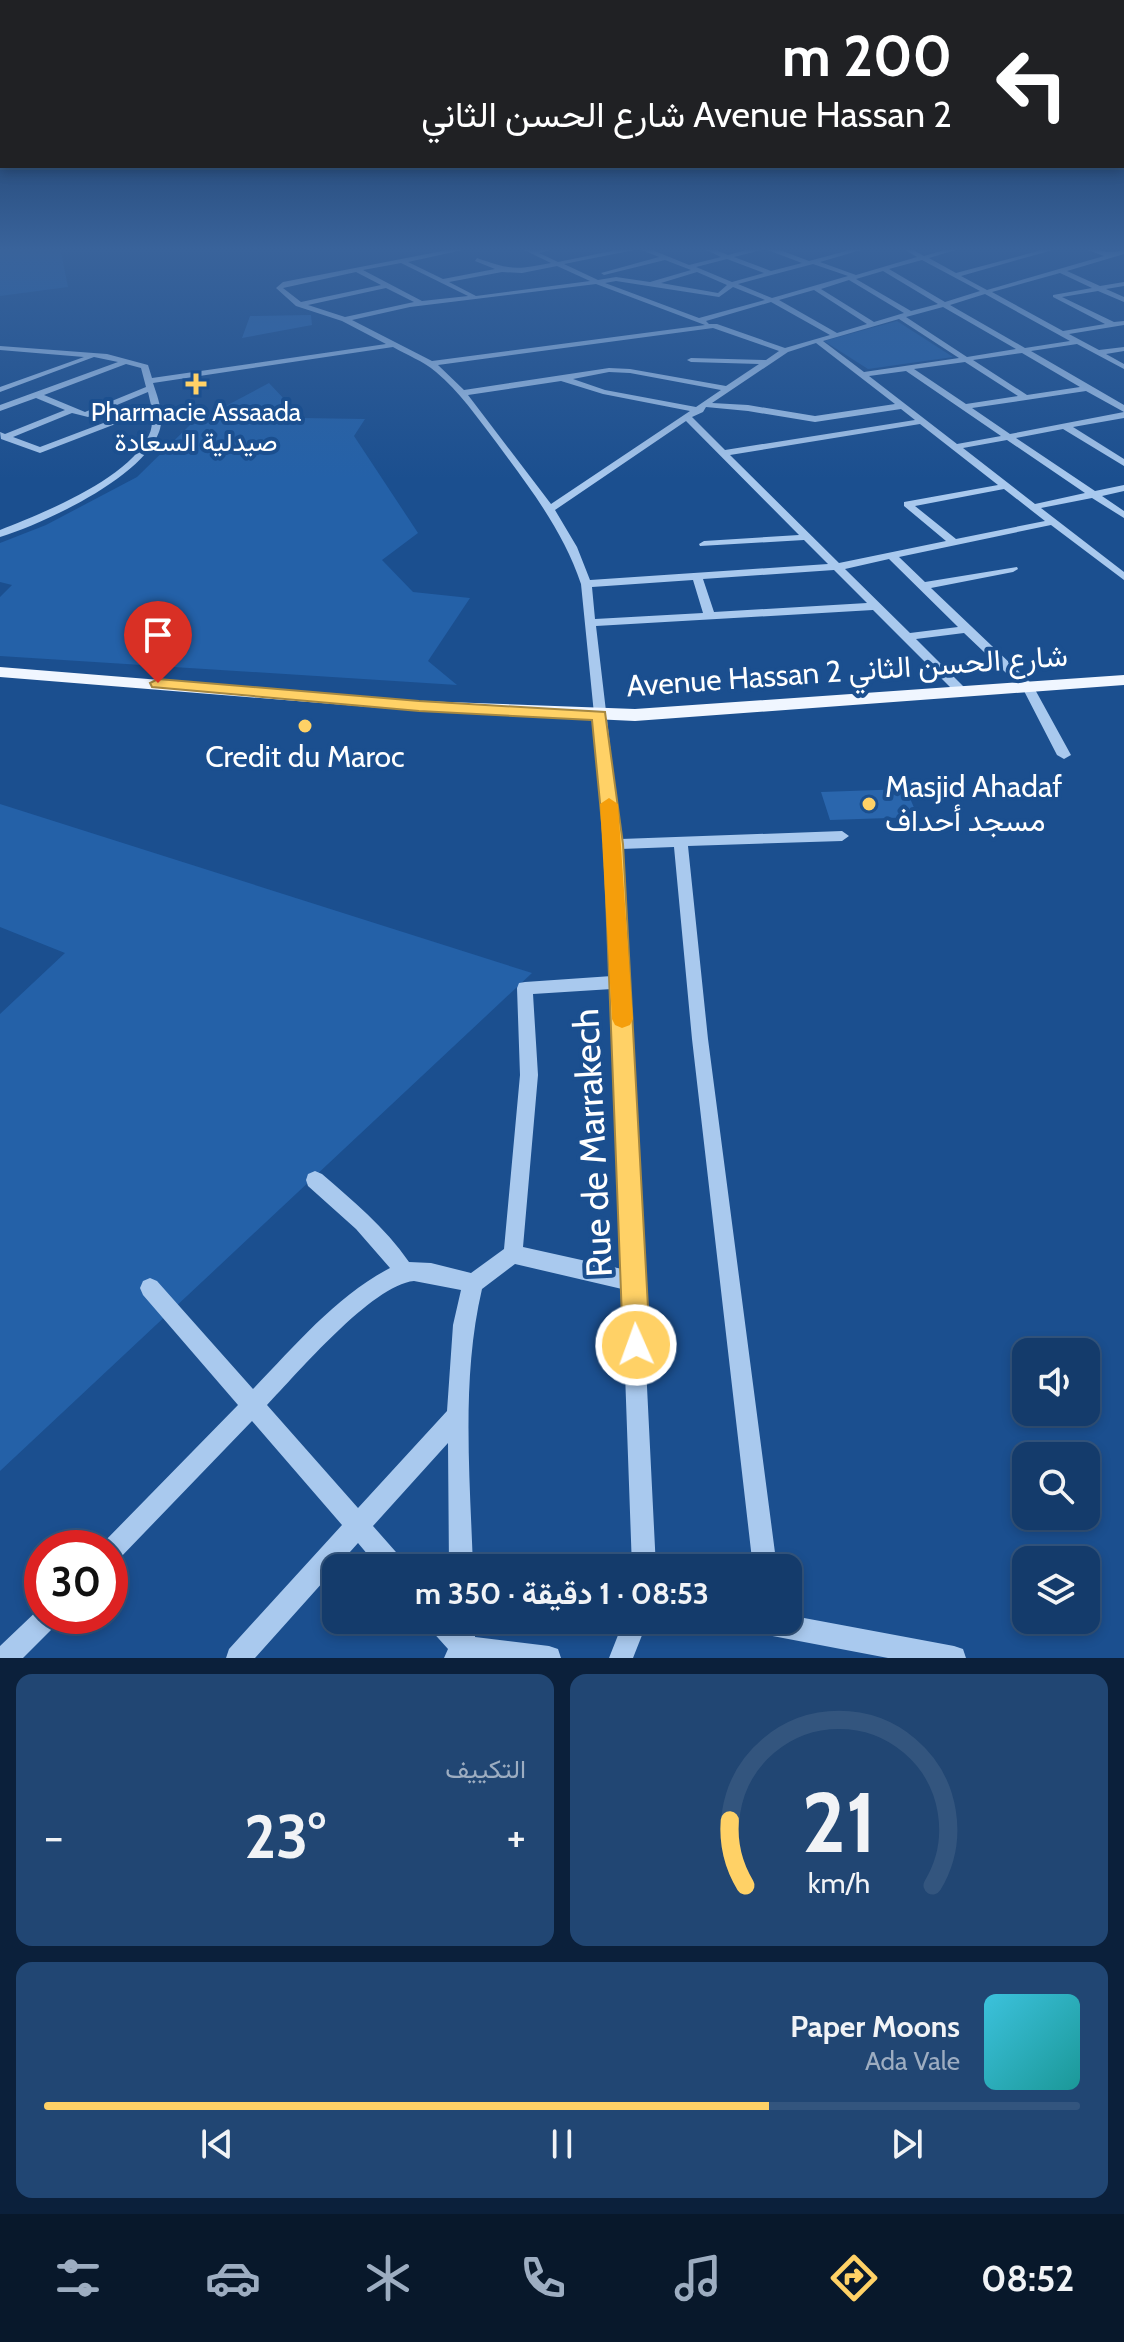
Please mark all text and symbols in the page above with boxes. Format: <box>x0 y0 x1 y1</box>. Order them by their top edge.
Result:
text: 200 m <box>782 22 952 90</box>
icon: left <box>980 32 1084 136</box>
text: Avenue Hassan 2 شارع الحسن الثاني <box>421 92 952 136</box>
marker: Pharmacie Assaada صيدلية السعادة <box>187 375 205 393</box>
place label: Pharmacie Assaada صيدلية السعادة <box>91 396 302 458</box>
pin <box>124 601 192 683</box>
icon: arrive <box>136 613 180 657</box>
street label: Avenue Hassan 2 شارع الحسن الثاني <box>625 637 1069 710</box>
marker: Credit du Maroc <box>296 717 314 735</box>
place label: Credit du Maroc <box>205 738 405 775</box>
place label: Masjid Ahadaf مسجد أحداف <box>885 768 1062 839</box>
marker: Masjid Ahadaf مسجد أحداف <box>860 795 878 813</box>
street label: Rue de Marrakech <box>563 1008 621 1278</box>
position arrow <box>594 1303 678 1387</box>
map controls <box>1012 1338 1100 1634</box>
button: sound <box>1012 1338 1100 1426</box>
button: search <box>1012 1442 1100 1530</box>
speed limit sign: 30 <box>24 1530 128 1634</box>
button: layers <box>1012 1546 1100 1634</box>
text: 08:53 · 1 دقيقة · 350 m <box>415 1575 709 1612</box>
text: التكييف <box>445 1753 526 1785</box>
text: 21 <box>802 1772 876 1873</box>
text: 23° <box>244 1800 326 1873</box>
text: − <box>44 1810 63 1863</box>
text: + <box>507 1810 526 1863</box>
text: km/h <box>808 1865 870 1900</box>
text: Paper Moons <box>790 2008 960 2045</box>
text: Ada Vale <box>865 2045 960 2077</box>
icon: previous <box>195 2122 239 2166</box>
icon: pause <box>540 2122 584 2166</box>
icon: next <box>885 2122 929 2166</box>
icon: filters <box>50 2250 106 2306</box>
icon: car <box>205 2250 261 2306</box>
icon: climate <box>360 2250 416 2306</box>
icon: phone <box>515 2250 571 2306</box>
icon: music <box>670 2250 726 2306</box>
icon: directions <box>826 2250 882 2306</box>
text: 08:52 <box>981 2256 1074 2300</box>

